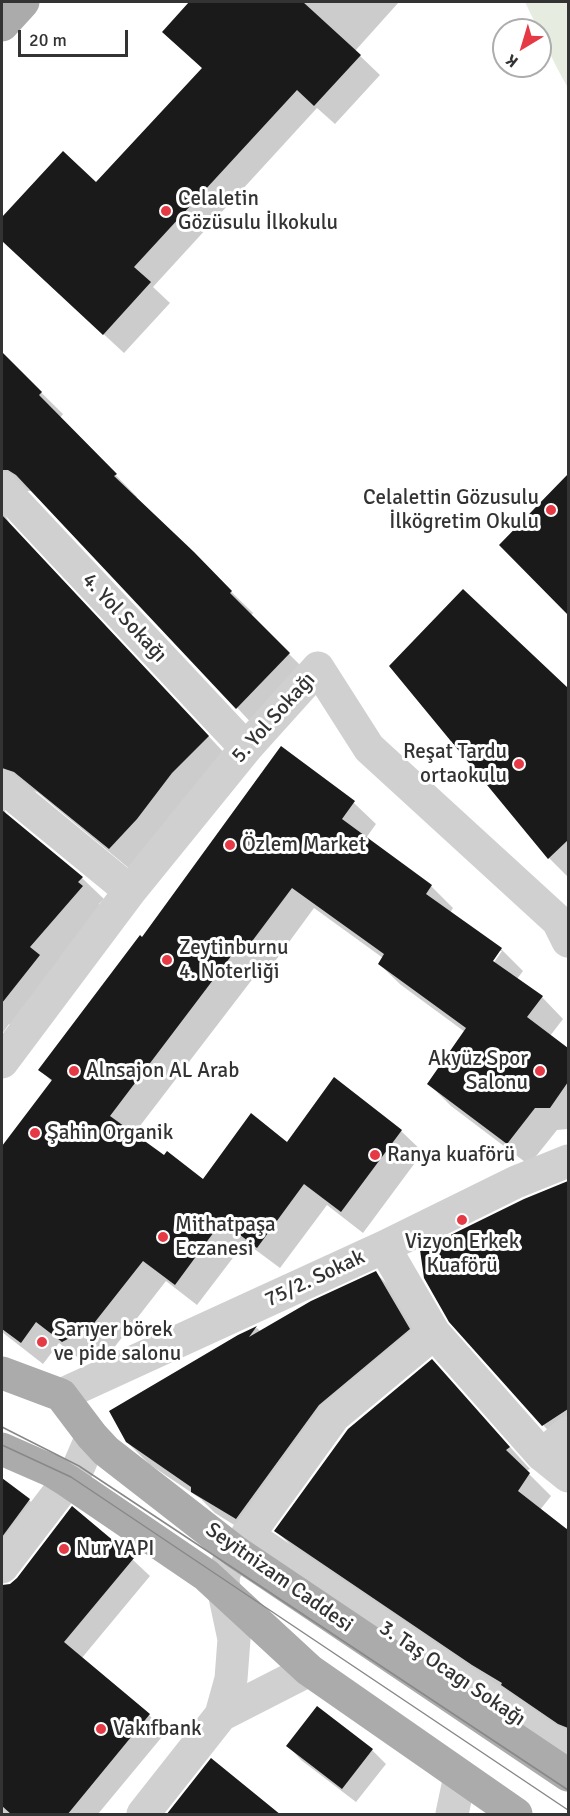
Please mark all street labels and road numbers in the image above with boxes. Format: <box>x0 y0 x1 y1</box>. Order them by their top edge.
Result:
street label: 4. Yol Sokağı <box>76 568 172 668</box>
street label: 5. Yol Sokağı <box>227 668 321 768</box>
street label: 75/2. Sokak <box>261 1245 369 1313</box>
street label: Seyitnizam Caddesi <box>200 1518 358 1638</box>
street label: 3. Taş Ocagı Sokağı <box>374 1616 530 1732</box>

